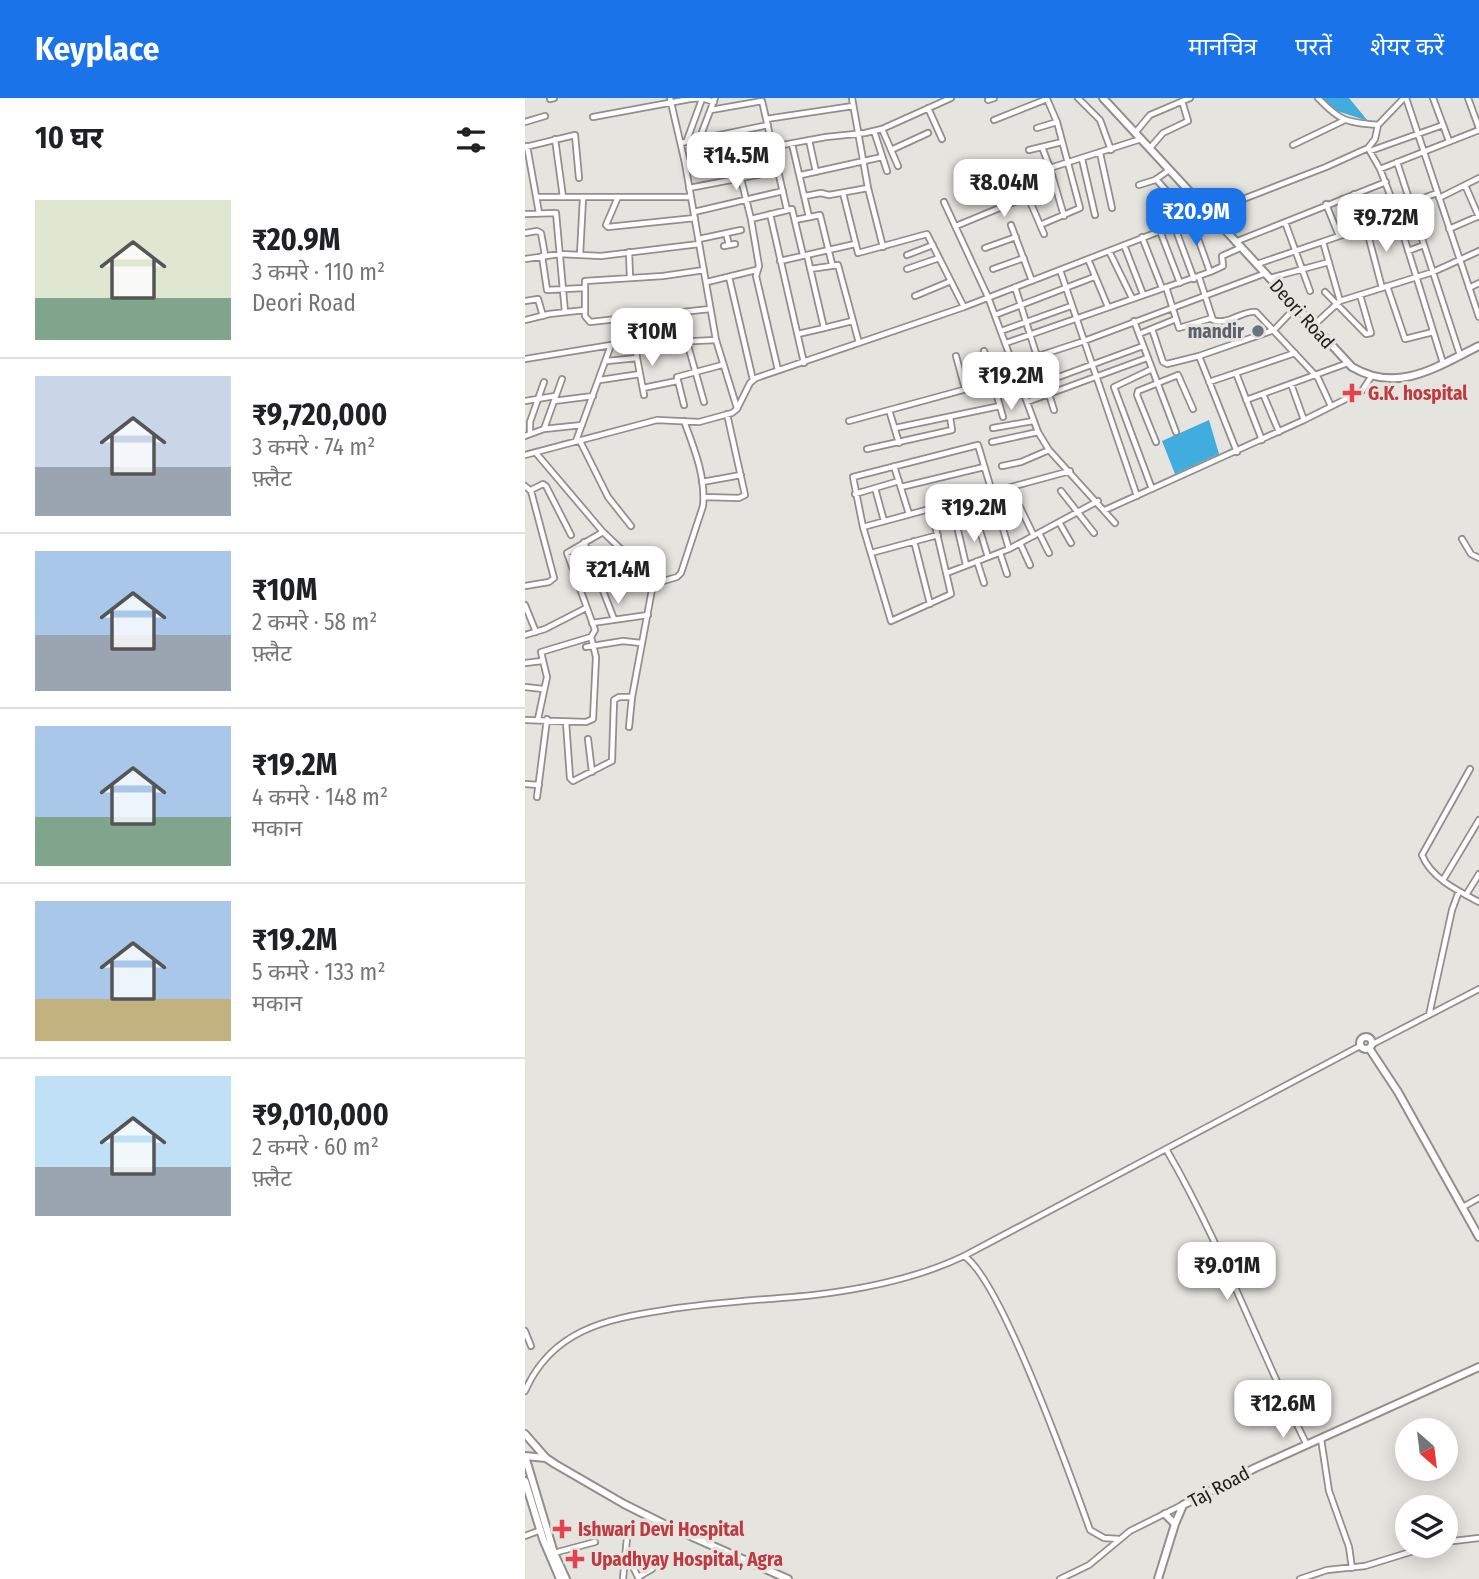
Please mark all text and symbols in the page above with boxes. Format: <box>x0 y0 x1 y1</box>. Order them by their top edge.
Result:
text: Keyplace <box>35 29 159 69</box>
text: मानचित्र <box>1188 33 1257 61</box>
text: परतें <box>1295 33 1332 61</box>
text: शेयर करें <box>1370 33 1444 61</box>
text: 10 घर <box>35 120 103 156</box>
icon: filters <box>452 121 490 159</box>
pin: ₹14.5M <box>679 132 793 192</box>
text: ₹14.5M <box>703 141 769 169</box>
pin: ₹8.04M <box>947 159 1061 219</box>
text: ₹8.04M <box>969 168 1039 196</box>
pin: ₹20.9M <box>1139 188 1253 248</box>
pin: ₹9.72M <box>1329 194 1443 254</box>
text: ₹20.9M <box>1162 197 1230 225</box>
text: ₹9.72M <box>1353 203 1419 231</box>
text: ₹20.9M <box>252 222 340 258</box>
icon: home <box>91 228 175 312</box>
text: 3 कमरे · 110 m² <box>252 258 385 286</box>
street label: Deori Road <box>1265 274 1339 354</box>
text: Deori Road <box>252 289 356 317</box>
pin: ₹10M <box>611 308 693 368</box>
text: ₹10M <box>627 317 677 345</box>
place label: mandir <box>1188 320 1245 343</box>
marker: mandir <box>1250 323 1266 339</box>
pin: ₹19.2M <box>954 352 1068 412</box>
text: ₹19.2M <box>978 361 1044 389</box>
place label: G.K. hospital <box>1368 382 1468 405</box>
marker: G.K. hospital <box>1342 383 1362 403</box>
text: ₹9,720,000 <box>252 397 387 433</box>
icon: home <box>91 404 175 488</box>
text: 3 कमरे · 74 m² <box>252 433 375 461</box>
text: फ़्लैट <box>252 464 292 492</box>
pin: ₹19.2M <box>917 484 1031 544</box>
text: ₹19.2M <box>941 493 1007 521</box>
pin: ₹21.4M <box>561 546 675 606</box>
text: ₹21.4M <box>586 555 650 583</box>
text: ₹10M <box>252 572 317 608</box>
icon: home <box>91 579 175 663</box>
text: 2 कमरे · 58 m² <box>252 608 377 636</box>
text: फ़्लैट <box>252 639 292 667</box>
text: ₹19.2M <box>252 747 337 783</box>
icon: home <box>91 754 175 838</box>
text: 4 कमरे · 148 m² <box>252 783 388 811</box>
text: मकान <box>252 814 302 842</box>
text: ₹19.2M <box>252 922 337 958</box>
icon: home <box>91 929 175 1013</box>
text: 5 कमरे · 133 m² <box>252 958 386 986</box>
text: मकान <box>252 989 302 1017</box>
text: ₹9,010,000 <box>252 1097 389 1133</box>
icon: home <box>91 1104 175 1188</box>
text: 2 कमरे · 60 m² <box>252 1133 379 1161</box>
text: फ़्लैट <box>252 1164 292 1192</box>
pin: ₹9.01M <box>1170 1242 1284 1302</box>
text: ₹9.01M <box>1194 1251 1260 1279</box>
pin: ₹12.6M <box>1226 1380 1340 1440</box>
text: ₹12.6M <box>1250 1389 1316 1417</box>
north arrow <box>1395 1418 1458 1480</box>
map controls <box>1395 1418 1458 1558</box>
street label: Taj Road <box>1185 1461 1253 1513</box>
button: layers <box>1395 1495 1458 1558</box>
place label: Ishwari Devi Hospital <box>578 1518 745 1541</box>
marker: Ishwari Devi Hospital <box>552 1519 572 1539</box>
place label: Upadhyay Hospital, Agra <box>591 1548 783 1571</box>
marker: Upadhyay Hospital, Agra <box>565 1549 585 1569</box>

